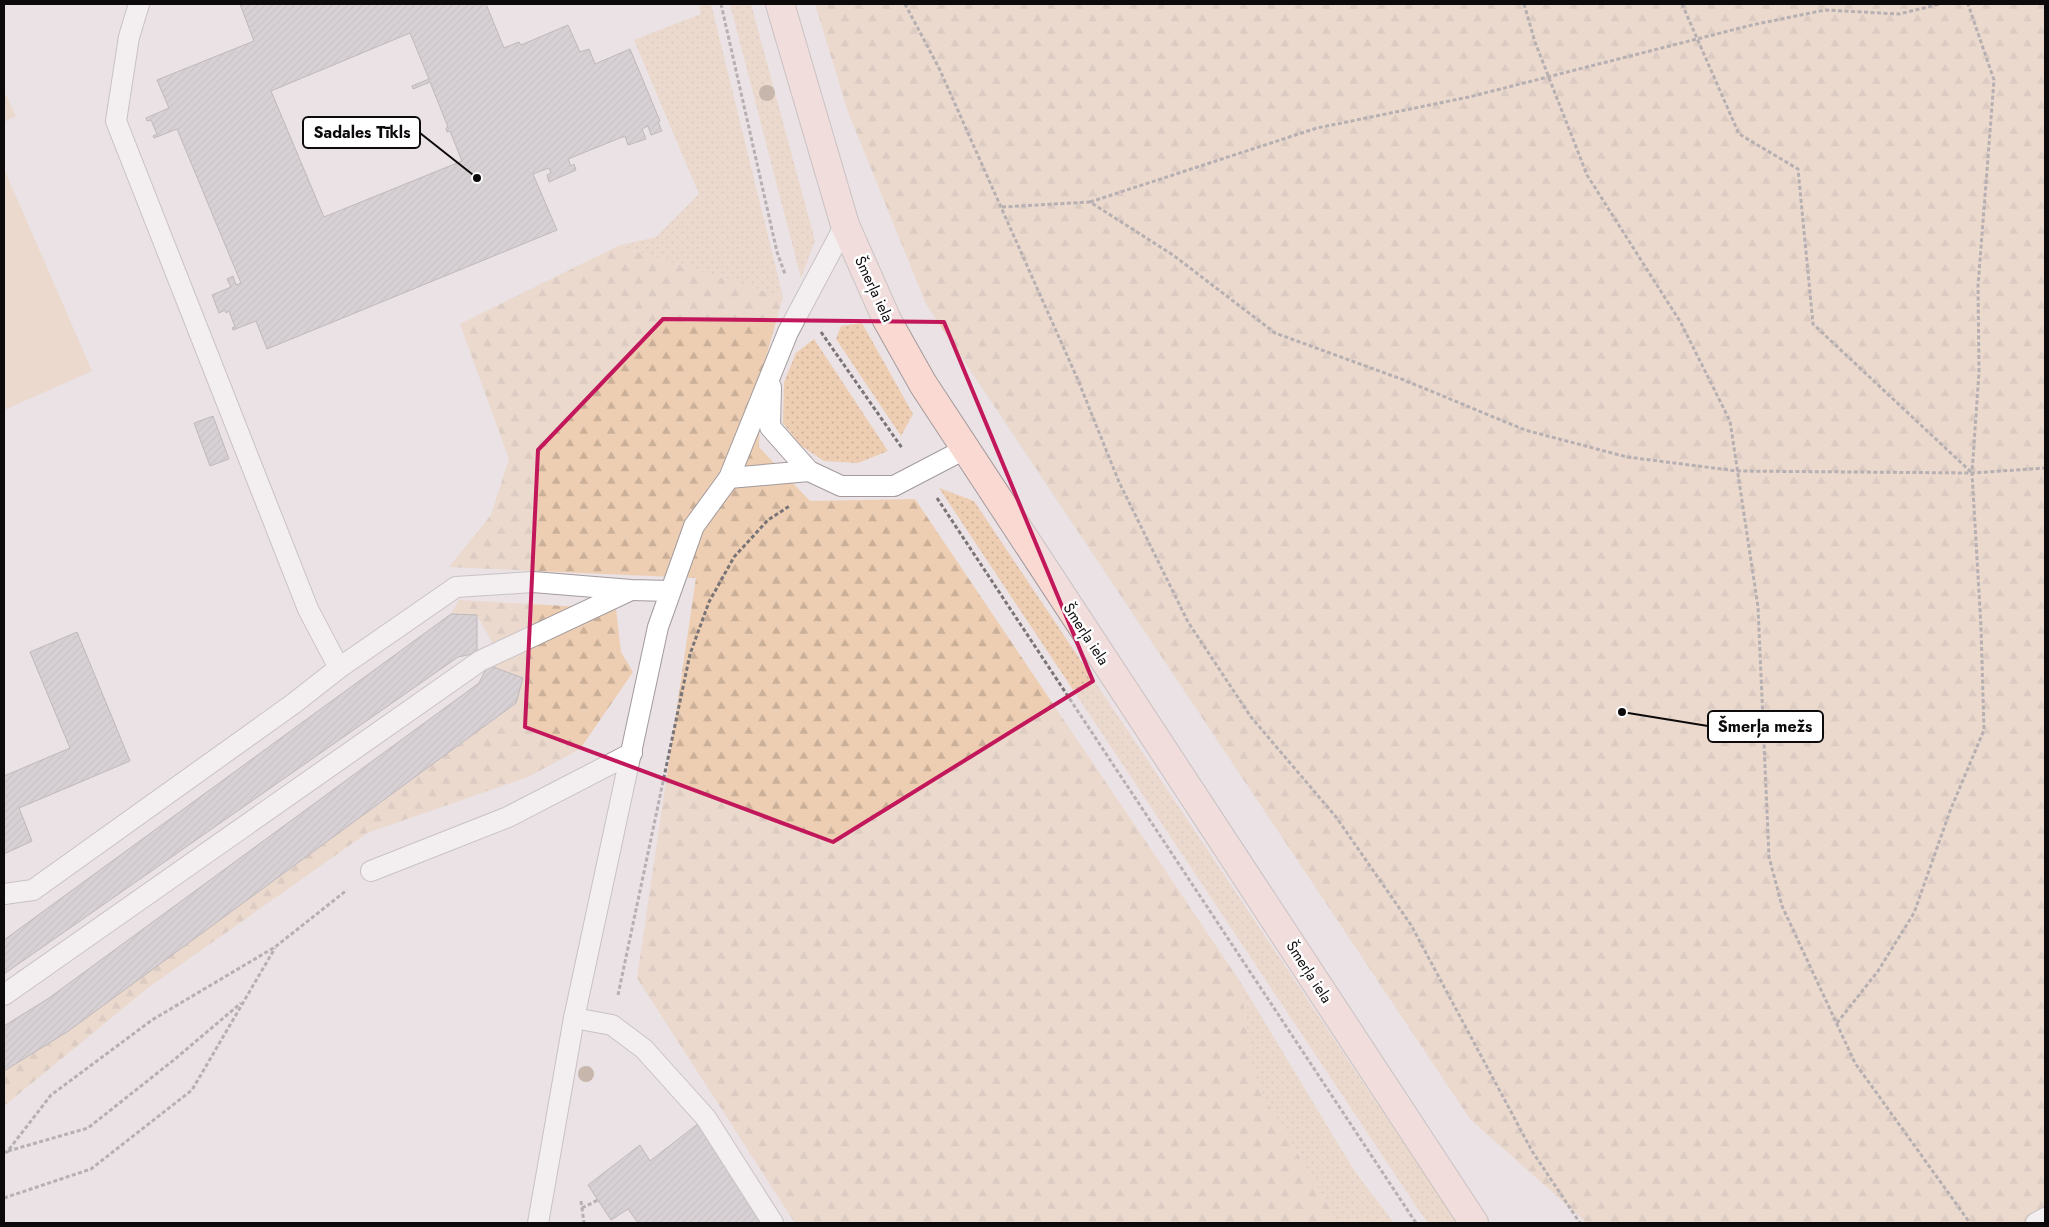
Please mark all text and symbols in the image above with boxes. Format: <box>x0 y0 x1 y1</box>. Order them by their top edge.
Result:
callout: Sadales Tīkls <box>303 117 420 148</box>
text: Sadales Tīkls <box>314 121 410 144</box>
street label: Šmerļa iela <box>849 253 899 325</box>
street label: Šmerļa iela <box>1058 599 1114 669</box>
callout: Šmerļa mežs <box>1708 711 1823 742</box>
text: Šmerļa mežs <box>1718 715 1812 738</box>
street label: Šmerļa iela <box>1281 937 1337 1007</box>

